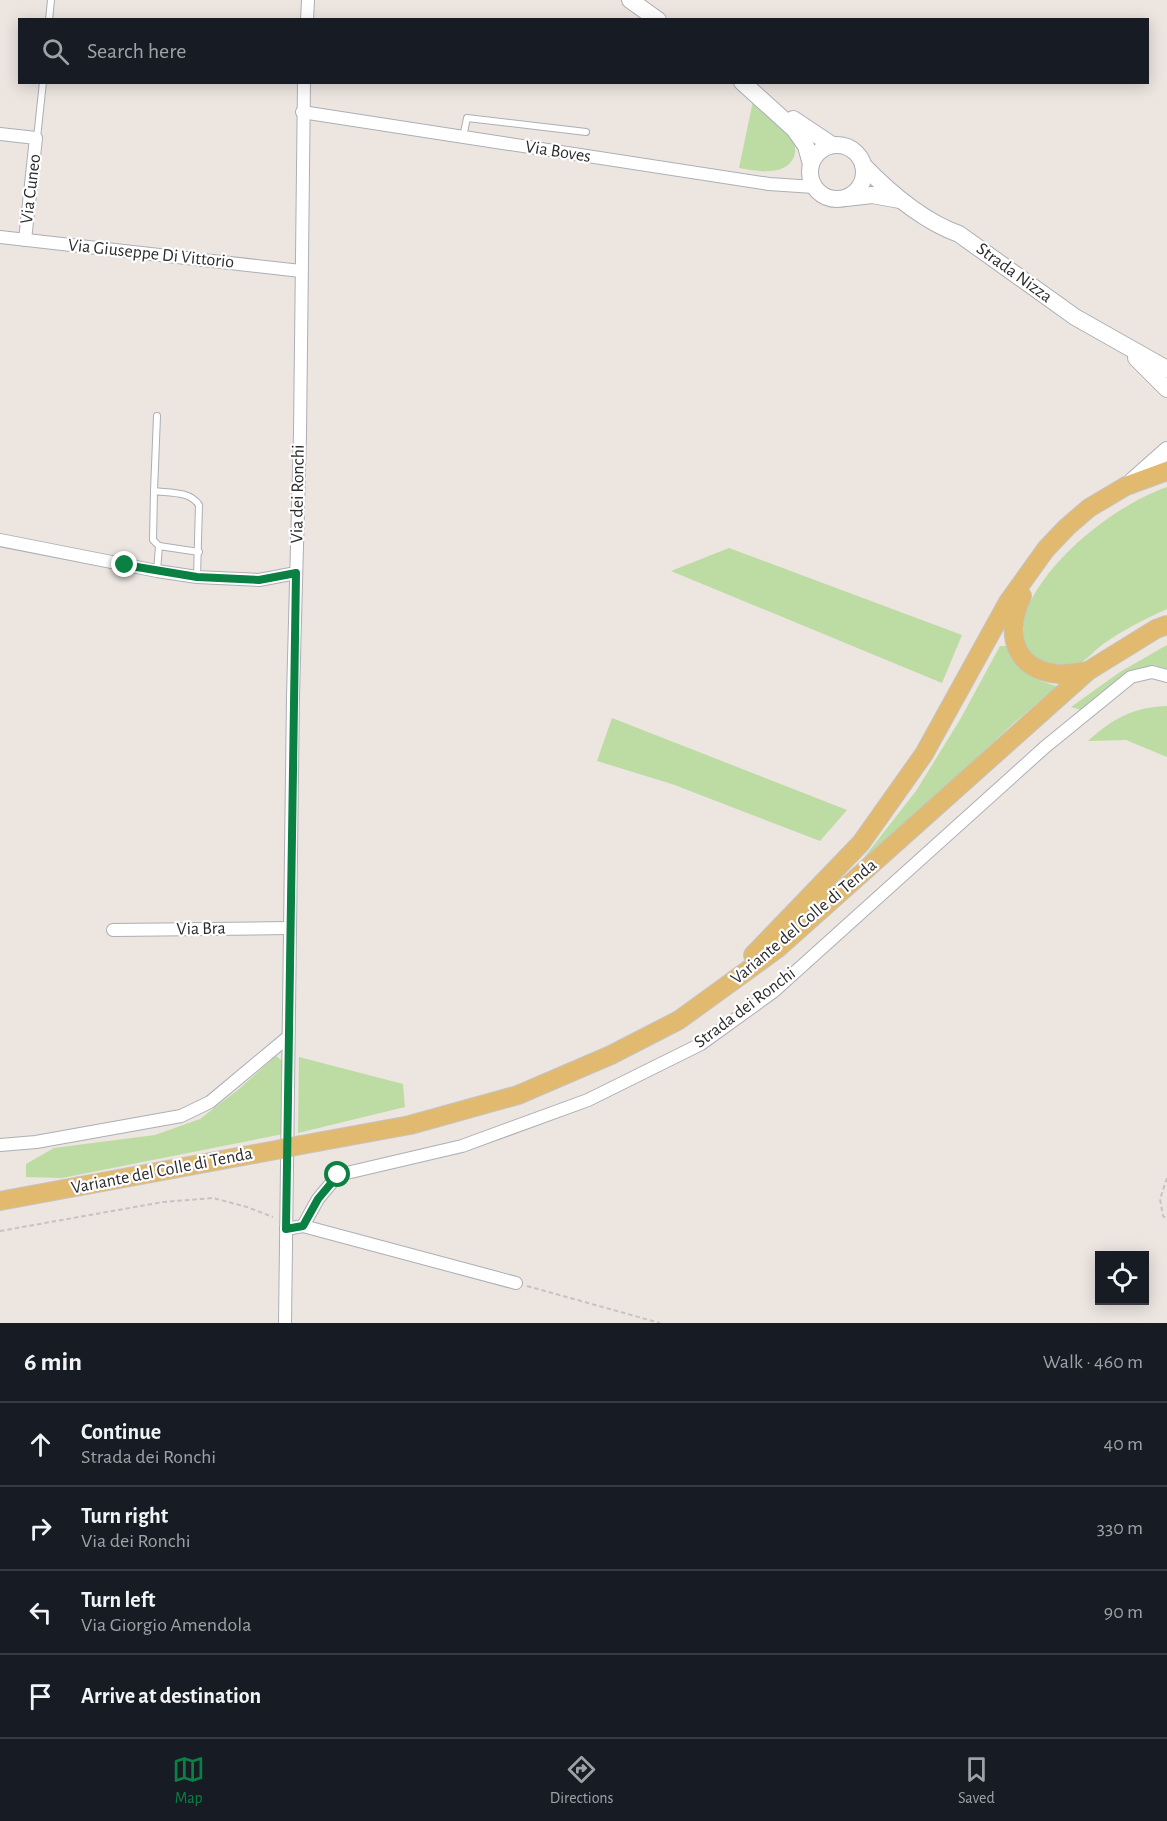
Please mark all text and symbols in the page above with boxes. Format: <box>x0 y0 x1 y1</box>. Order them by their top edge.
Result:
search box <box>18 18 1149 84</box>
icon: search <box>39 35 72 68</box>
text: Search here <box>87 40 186 62</box>
street label: Via Boves <box>524 138 592 166</box>
street label: Via Cuneo <box>18 153 44 225</box>
street label: Via Giuseppe Di Vittorio <box>67 236 235 272</box>
street label: Strada Nizza <box>973 240 1055 306</box>
street label: Via dei Ronchi <box>288 445 308 543</box>
route end <box>111 551 137 577</box>
street label: Variante del Colle di Tenda <box>728 856 880 988</box>
street label: Via Bra <box>176 920 226 938</box>
street label: Strada dei Ronchi <box>691 964 799 1052</box>
street label: Variante del Colle di Tenda <box>70 1145 254 1197</box>
route start <box>324 1161 350 1187</box>
map controls <box>1095 1251 1149 1305</box>
button: locate <box>1095 1251 1149 1305</box>
text: 6 min <box>24 1349 82 1375</box>
text: Walk · 460 m <box>1043 1352 1143 1372</box>
text: Continue <box>81 1421 161 1443</box>
icon: ahead <box>24 1428 57 1461</box>
text: 40 m <box>1104 1434 1143 1454</box>
text: Strada dei Ronchi <box>81 1447 216 1467</box>
text: Turn right <box>81 1505 168 1527</box>
icon: right <box>24 1512 57 1545</box>
text: 330 m <box>1097 1518 1143 1538</box>
text: Via dei Ronchi <box>81 1531 191 1551</box>
text: Turn left <box>81 1589 155 1611</box>
icon: left <box>24 1596 57 1629</box>
text: 90 m <box>1104 1602 1143 1622</box>
text: Via Giorgio Amendola <box>81 1615 252 1635</box>
icon: arrive <box>24 1680 57 1713</box>
text: Arrive at destination <box>81 1685 261 1707</box>
tab: Map <box>172 1753 205 1808</box>
tab: Directions <box>550 1753 614 1808</box>
tab: Saved <box>958 1753 995 1808</box>

